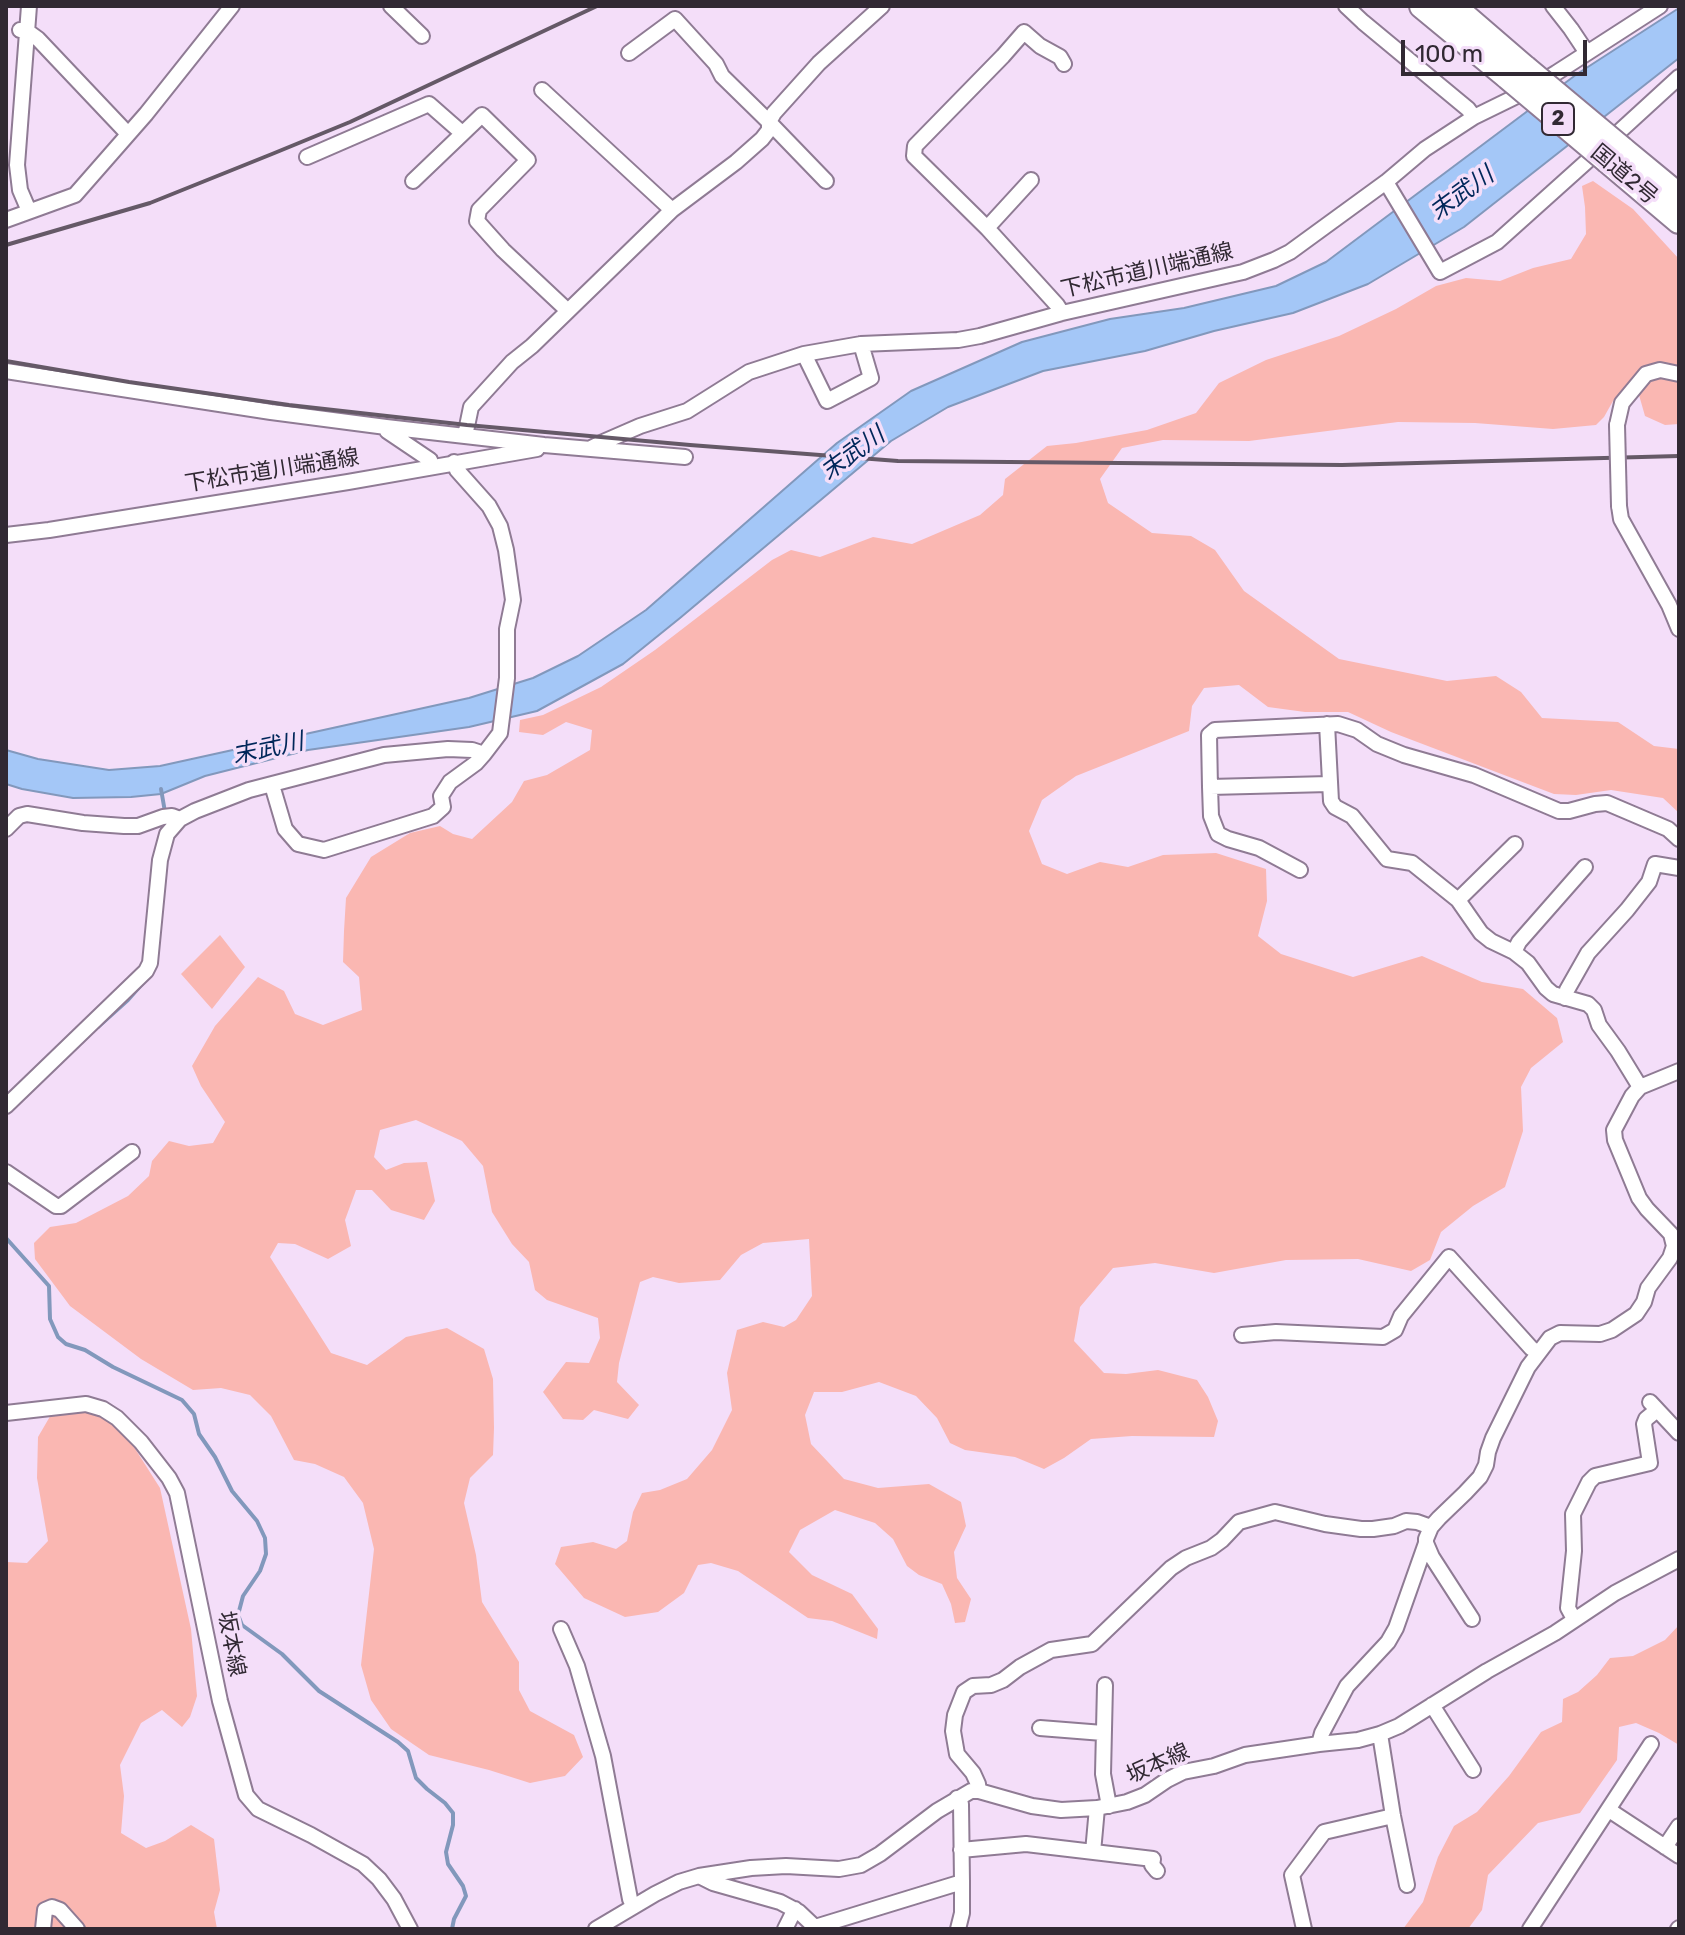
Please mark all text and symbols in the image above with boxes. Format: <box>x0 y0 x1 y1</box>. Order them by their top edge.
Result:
scale bar <box>1405 24 1591 74</box>
text: 100 m <box>1415 40 1483 68</box>
road number: 2 <box>1542 103 1574 135</box>
street label: 国道2号 <box>1585 140 1663 210</box>
water label: 末武川 <box>1424 161 1500 227</box>
street label: 下松市道川端通線 <box>1058 238 1236 304</box>
water label: 末武川 <box>815 421 891 487</box>
street label: 下松市道川端通線 <box>183 444 361 498</box>
water label: 末武川 <box>230 727 306 771</box>
street label: 坂本線 <box>212 1609 250 1679</box>
street label: 坂本線 <box>1122 1739 1194 1789</box>

